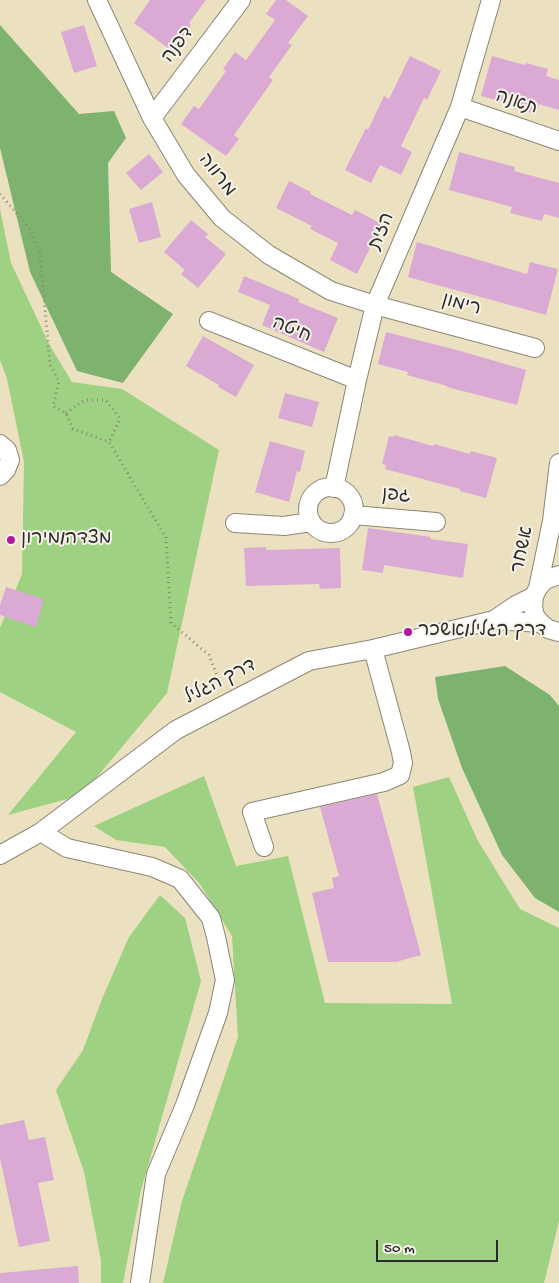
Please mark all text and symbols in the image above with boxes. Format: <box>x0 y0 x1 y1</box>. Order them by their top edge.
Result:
street label: דפנה <box>158 23 200 69</box>
street label: תאנה <box>492 86 540 122</box>
street label: מרווה <box>192 150 240 202</box>
street label: הזית <box>365 210 401 254</box>
street label: רימון <box>439 290 483 322</box>
street label: חיטה <box>268 313 314 349</box>
street label: גפן <box>381 485 411 509</box>
street label: אשחר <box>508 524 540 576</box>
place label: מצדה/מירון <box>21 529 112 551</box>
marker: מצדה/מירון <box>5 534 17 546</box>
place label: דרך הגליל/אשכר <box>418 621 546 643</box>
marker: דרך הגליל/אשכר <box>402 626 414 638</box>
street label: דרך הגליל <box>181 655 261 711</box>
scale bar <box>379 1230 502 1262</box>
text: 50 m <box>384 1240 415 1258</box>

